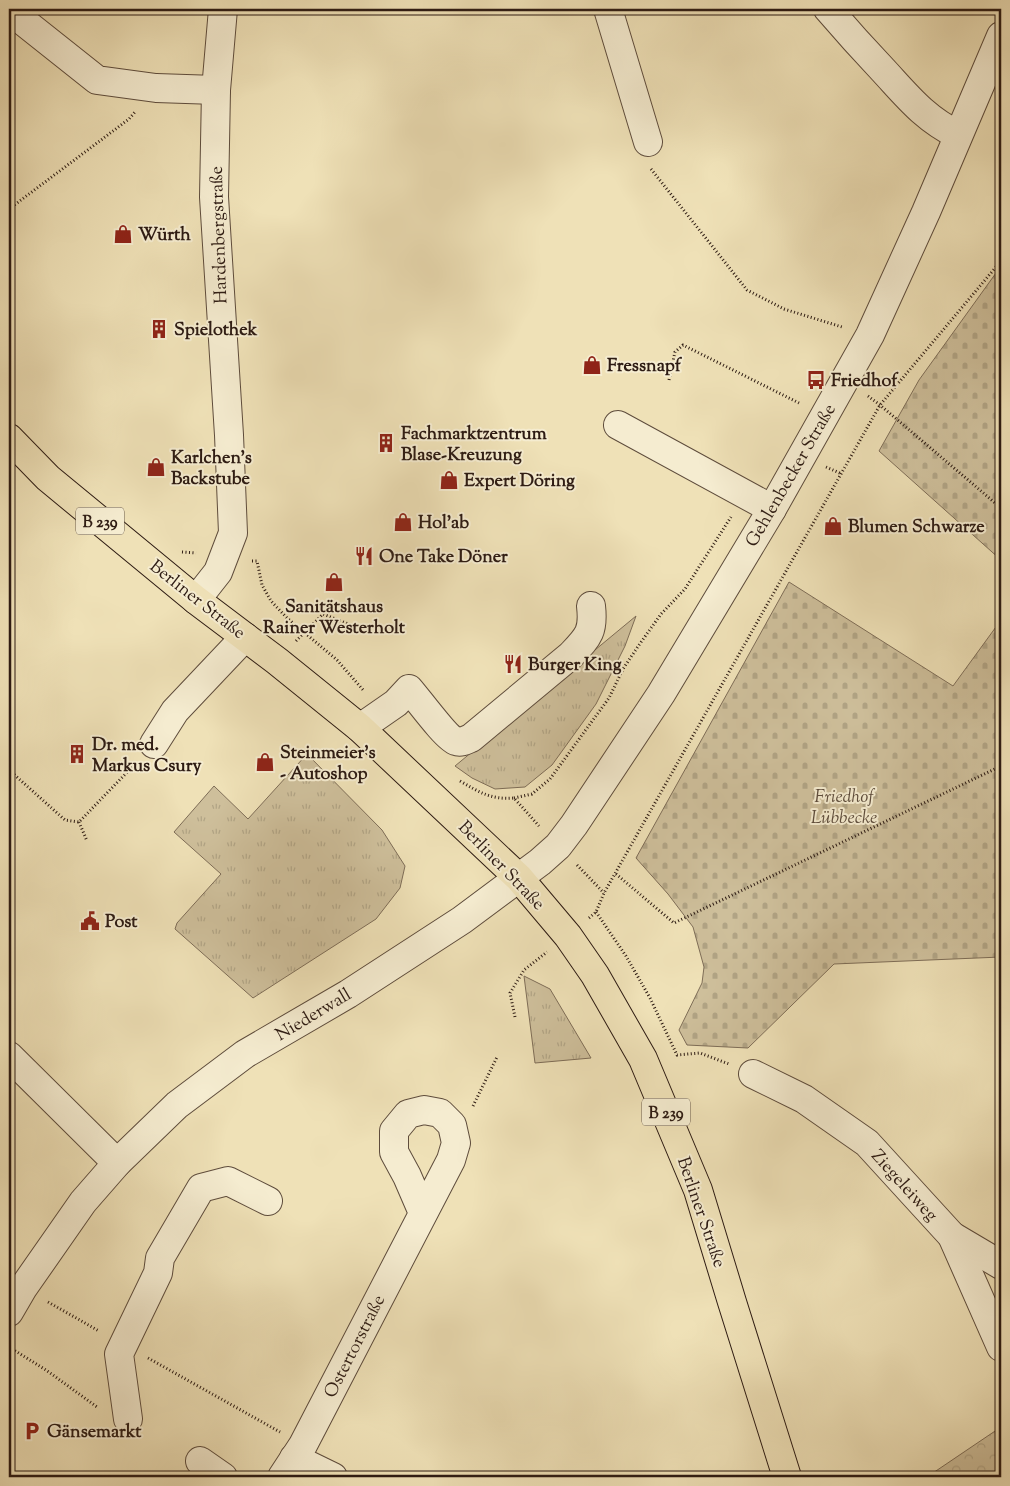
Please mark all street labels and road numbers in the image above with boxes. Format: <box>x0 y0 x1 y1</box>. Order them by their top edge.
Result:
street label: Hardenbergstraße <box>205 166 235 304</box>
street label: Gehlenbecker Straße <box>740 399 843 553</box>
road number: B 239 <box>76 508 124 534</box>
street label: Berliner Straße <box>143 555 250 646</box>
street label: Berliner Straße <box>451 816 550 917</box>
street label: Niederwall <box>271 983 357 1049</box>
road number: B 239 <box>642 1098 690 1126</box>
street label: Ziegeleiweg <box>864 1145 943 1228</box>
street label: Berliner Straße <box>669 1154 731 1272</box>
street label: Ostertorstraße <box>319 1291 393 1403</box>

